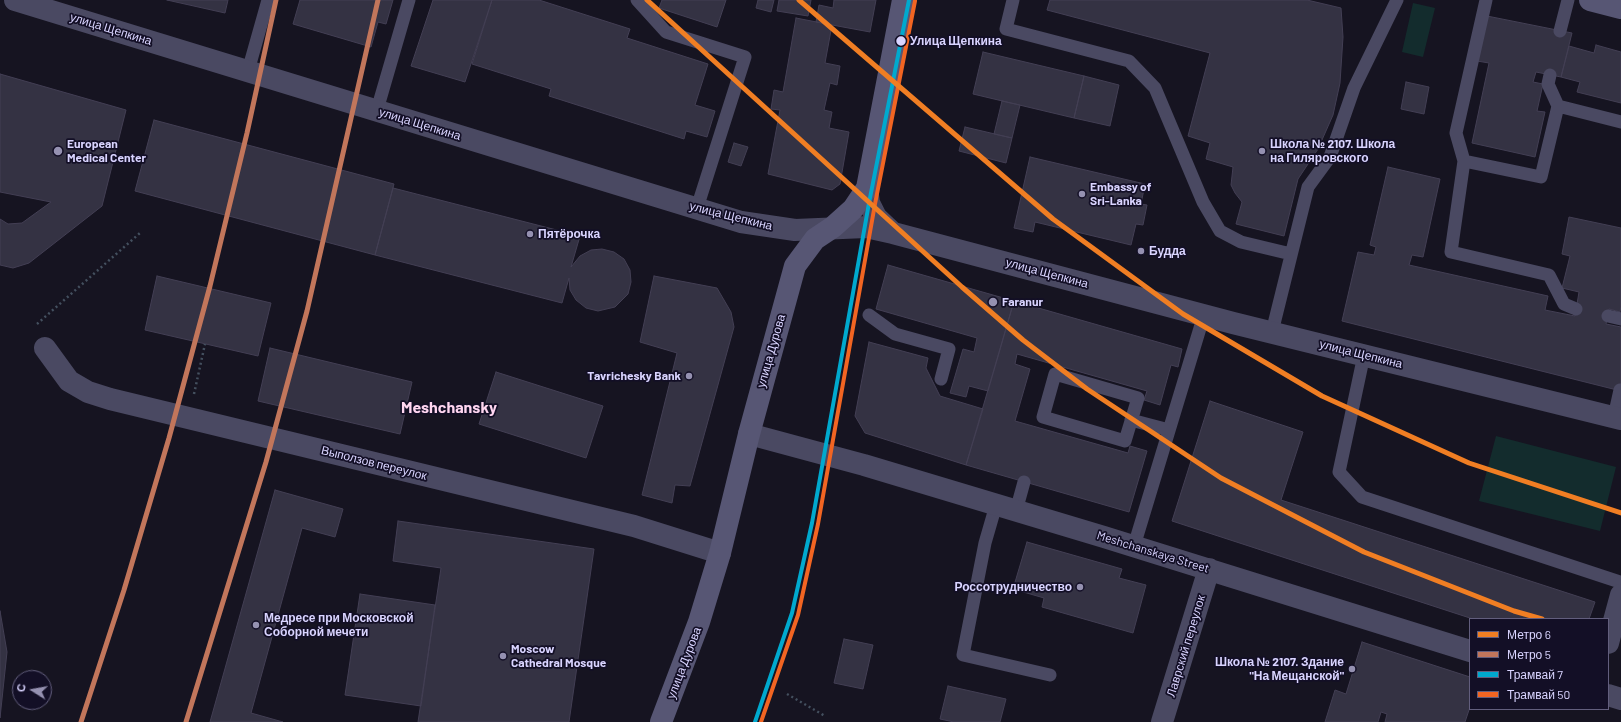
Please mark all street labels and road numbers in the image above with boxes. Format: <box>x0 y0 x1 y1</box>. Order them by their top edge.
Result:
street label: улица Щепкина <box>68 10 154 48</box>
street label: улица Щепкина <box>377 105 463 143</box>
street label: улица Щепкина <box>688 199 774 233</box>
street label: улица Щепкина <box>1004 255 1090 291</box>
street label: улица Дурова <box>754 313 788 389</box>
street label: улица Щепкина <box>1318 337 1404 371</box>
street label: Выползов переулок <box>320 443 428 483</box>
street label: Meshchanskaya Street <box>1095 528 1211 576</box>
street label: Лаврский переулок <box>1164 593 1208 699</box>
street label: улица Дурова <box>664 625 704 701</box>

